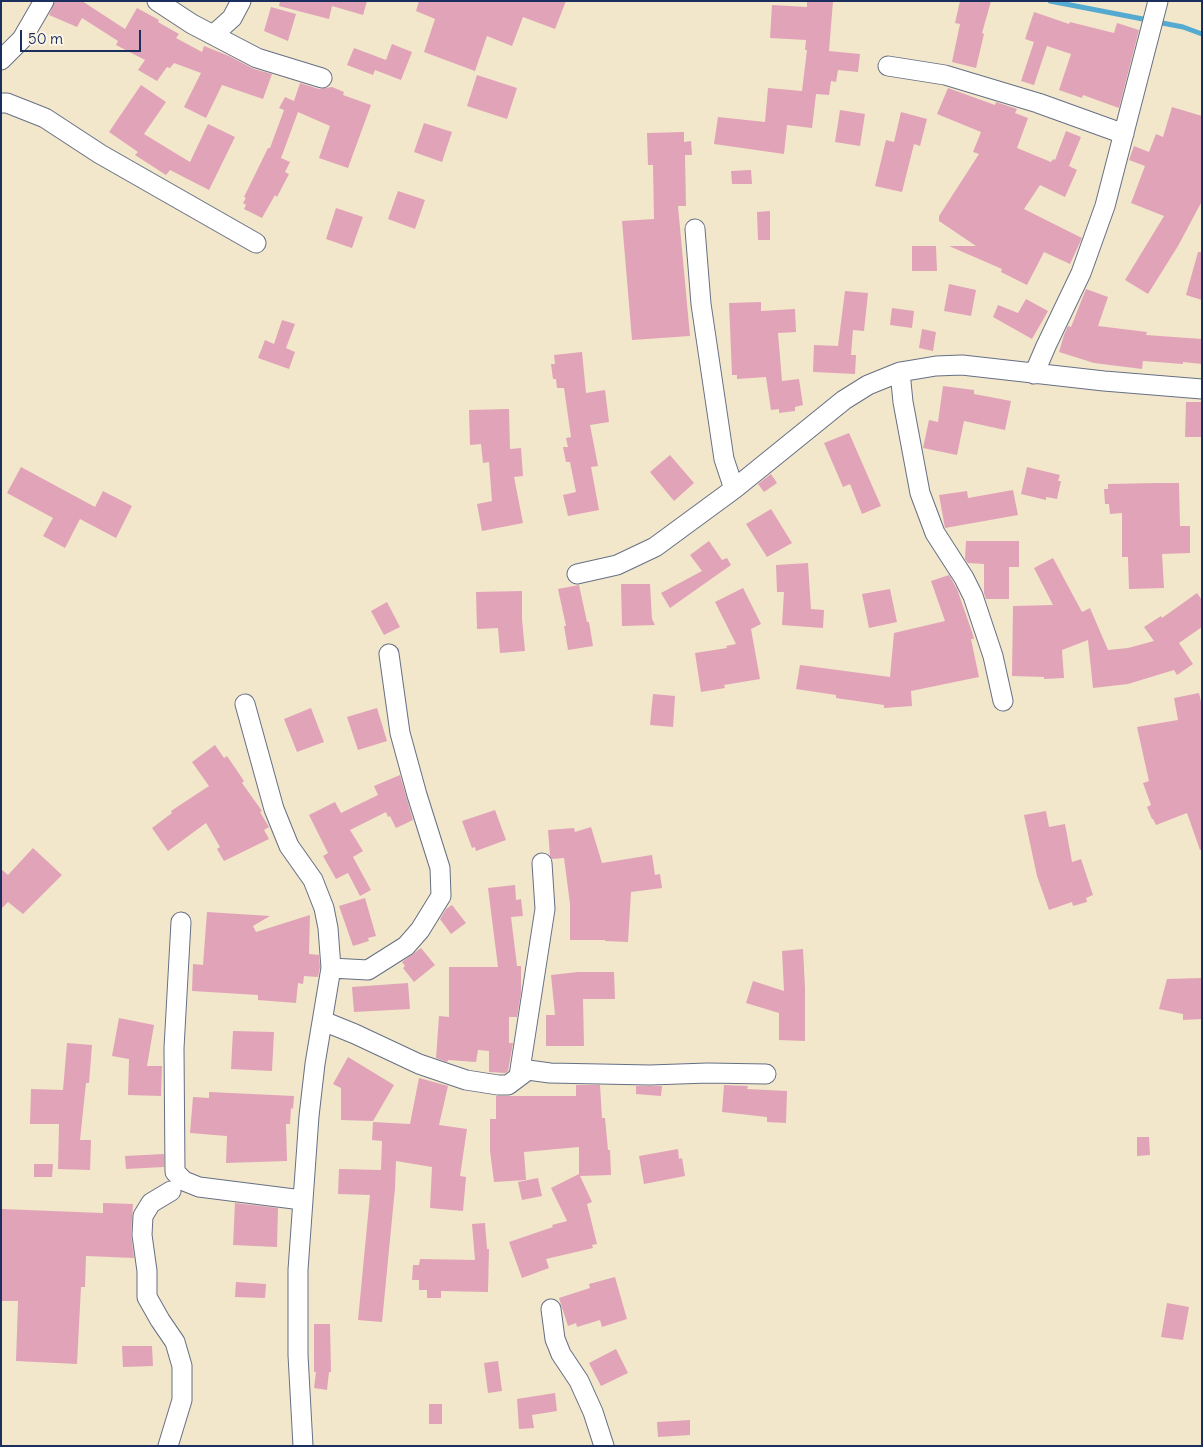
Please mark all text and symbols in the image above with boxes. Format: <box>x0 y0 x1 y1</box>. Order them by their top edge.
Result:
scale bar <box>22 20 144 52</box>
text: 50 m <box>28 29 63 48</box>

